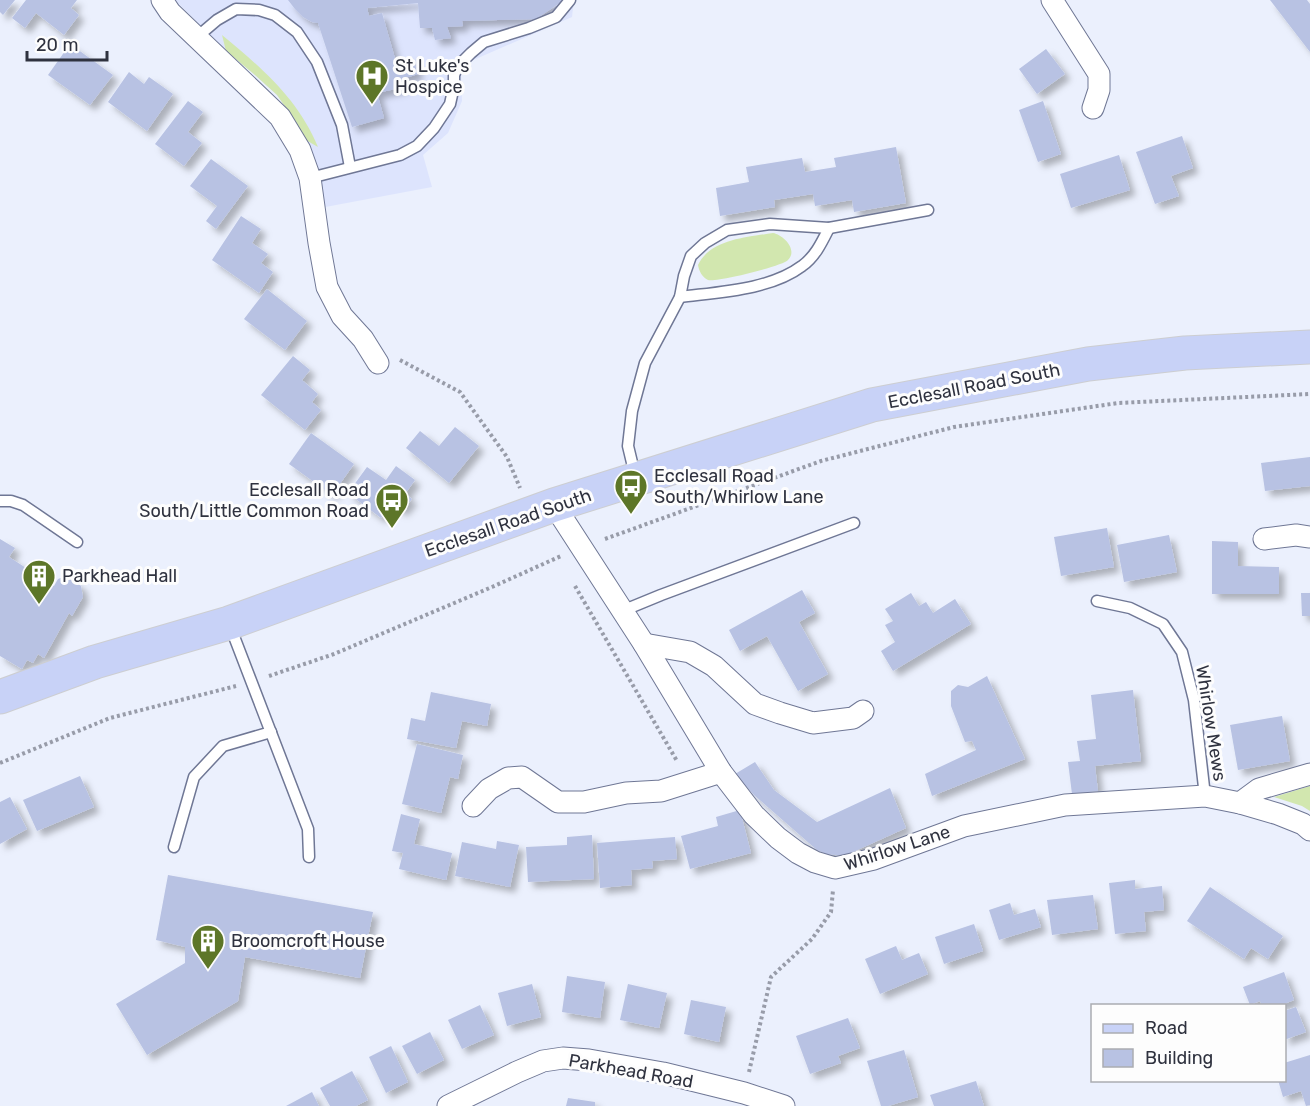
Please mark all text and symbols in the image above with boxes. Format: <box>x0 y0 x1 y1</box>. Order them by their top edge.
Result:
scale bar <box>27 24 106 62</box>
text: 20 m <box>36 34 78 56</box>
place label: St Luke's Hospice <box>395 55 469 98</box>
hospital icon: St Luke's Hospice <box>354 58 390 105</box>
street label: Ecclesall Road South <box>886 359 1062 413</box>
place label: Ecclesall Road South/Whirlow Lane <box>654 465 824 508</box>
bus stop icon: Ecclesall Road South/Whirlow Lane <box>613 468 649 515</box>
place label: Ecclesall Road South/Little Common Road <box>139 479 369 522</box>
bus stop icon: Ecclesall Road South/Little Common Road <box>374 482 410 529</box>
street label: Ecclesall Road South <box>422 484 594 562</box>
building icon: Parkhead Hall <box>21 558 57 605</box>
place label: Parkhead Hall <box>62 565 177 587</box>
street label: Whirlow Mews <box>1191 664 1231 782</box>
street label: Whirlow Lane <box>841 820 953 876</box>
building icon: Broomcroft House <box>190 923 226 970</box>
place label: Broomcroft House <box>231 930 385 952</box>
legend <box>1091 1004 1286 1082</box>
text: Road <box>1145 1017 1188 1039</box>
text: Building <box>1145 1047 1213 1069</box>
street label: Parkhead Road <box>567 1049 695 1093</box>

